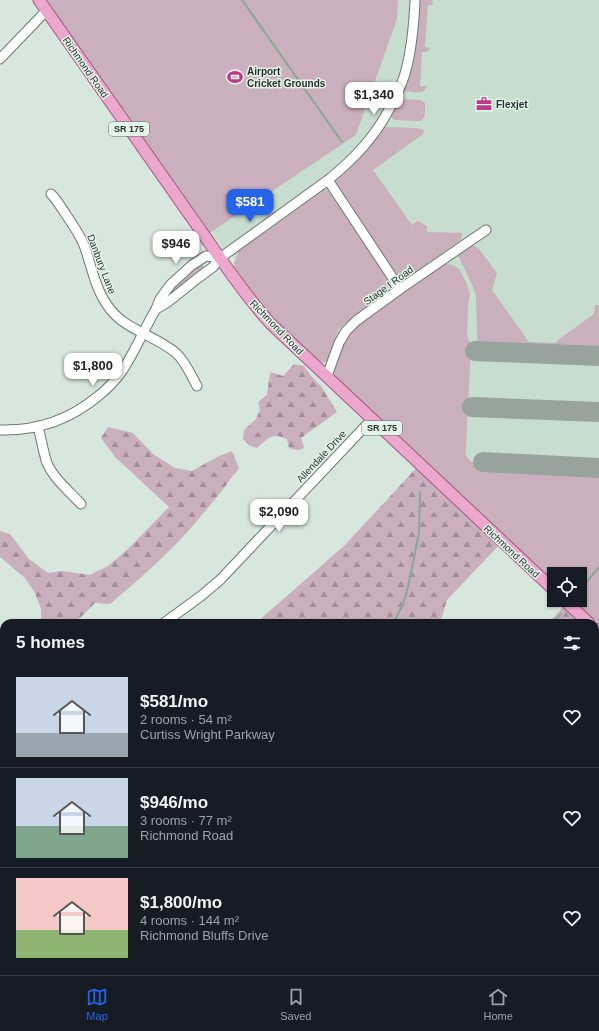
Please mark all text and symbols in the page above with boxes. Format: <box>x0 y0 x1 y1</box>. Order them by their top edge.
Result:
street label: Richmond Road <box>61 35 111 100</box>
place label: Airport Cricket Grounds <box>247 66 326 89</box>
sports icon: Airport Cricket Grounds <box>226 68 244 86</box>
pin: $1,340 <box>341 82 407 116</box>
text: $1,340 <box>354 87 394 102</box>
office icon: Flexjet <box>475 95 493 113</box>
place label: Flexjet <box>496 99 528 110</box>
road number: SR 175 <box>109 122 149 136</box>
pin: $581 <box>226 189 274 223</box>
text: $581 <box>236 194 264 209</box>
pin: $946 <box>152 231 200 265</box>
street label: Danbury Lane <box>85 233 118 296</box>
text: $946 <box>162 236 190 251</box>
street label: Stage I Road <box>361 264 415 307</box>
street label: Richmond Road <box>248 298 306 357</box>
pin: $1,800 <box>60 353 126 387</box>
text: $1,800 <box>73 358 113 373</box>
road number: SR 175 <box>362 421 402 435</box>
street label: Allendale Drive <box>294 428 349 485</box>
pin: $2,090 <box>246 499 312 533</box>
text: $2,090 <box>259 504 299 519</box>
street label: Richmond Road <box>482 523 542 580</box>
map controls <box>547 567 587 607</box>
button: locate <box>547 567 587 607</box>
icon: filters <box>561 632 583 654</box>
text: 5 homes <box>16 633 85 652</box>
text: $581/mo <box>140 692 208 711</box>
icon: home <box>48 693 96 741</box>
icon: heart <box>561 706 583 728</box>
text: 2 rooms · 54 m² <box>140 712 232 727</box>
text: Curtiss Wright Parkway <box>140 727 275 742</box>
text: $946/mo <box>140 793 208 812</box>
icon: home <box>48 794 96 842</box>
icon: heart <box>561 807 583 829</box>
text: 3 rooms · 77 m² <box>140 813 232 828</box>
text: Richmond Road <box>140 828 233 843</box>
text: $1,800/mo <box>140 893 222 912</box>
icon: home <box>48 894 96 942</box>
icon: heart <box>561 907 583 929</box>
text: 4 rooms · 144 m² <box>140 913 239 928</box>
text: Richmond Bluffs Drive <box>140 928 268 943</box>
tab: Map <box>86 986 108 1022</box>
tab: Saved <box>280 986 311 1022</box>
tab: Home <box>484 986 513 1022</box>

